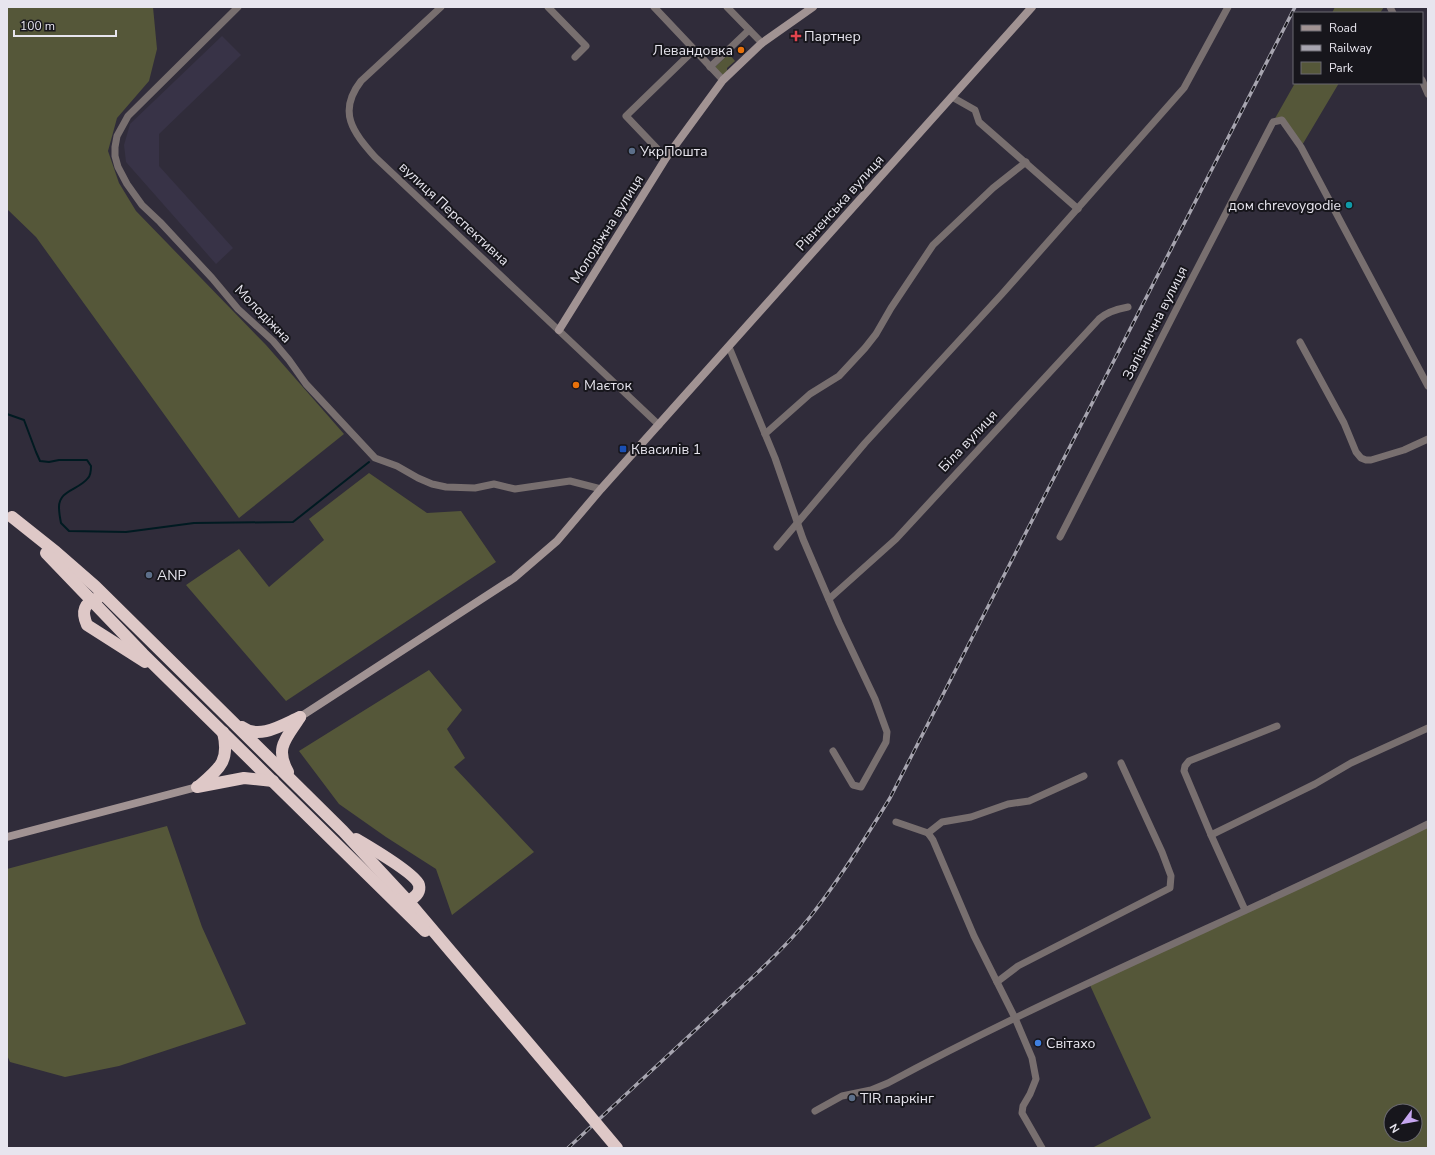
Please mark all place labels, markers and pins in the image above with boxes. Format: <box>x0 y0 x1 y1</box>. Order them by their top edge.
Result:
place label: Партнер <box>804 27 861 46</box>
marker: Партнер <box>791 31 801 41</box>
place label: Левандовка <box>653 41 733 60</box>
marker: Левандовка <box>736 45 746 55</box>
place label: УкрПошта <box>639 142 707 161</box>
marker: УкрПошта <box>627 146 637 156</box>
place label: дом chrevoygodie <box>1229 196 1341 215</box>
marker: дом chrevoygodie <box>1344 200 1354 210</box>
place label: Маєток <box>584 376 633 395</box>
marker: Маєток <box>571 380 581 390</box>
place label: Квасилів 1 <box>631 440 701 459</box>
marker: Квасилів 1 <box>618 444 628 454</box>
place label: ANP <box>157 566 187 585</box>
marker: ANP <box>144 570 154 580</box>
place label: Світахо <box>1046 1034 1096 1053</box>
marker: Світахо <box>1033 1038 1043 1048</box>
place label: TIR паркінг <box>860 1089 934 1108</box>
marker: TIR паркінг <box>847 1093 857 1103</box>

